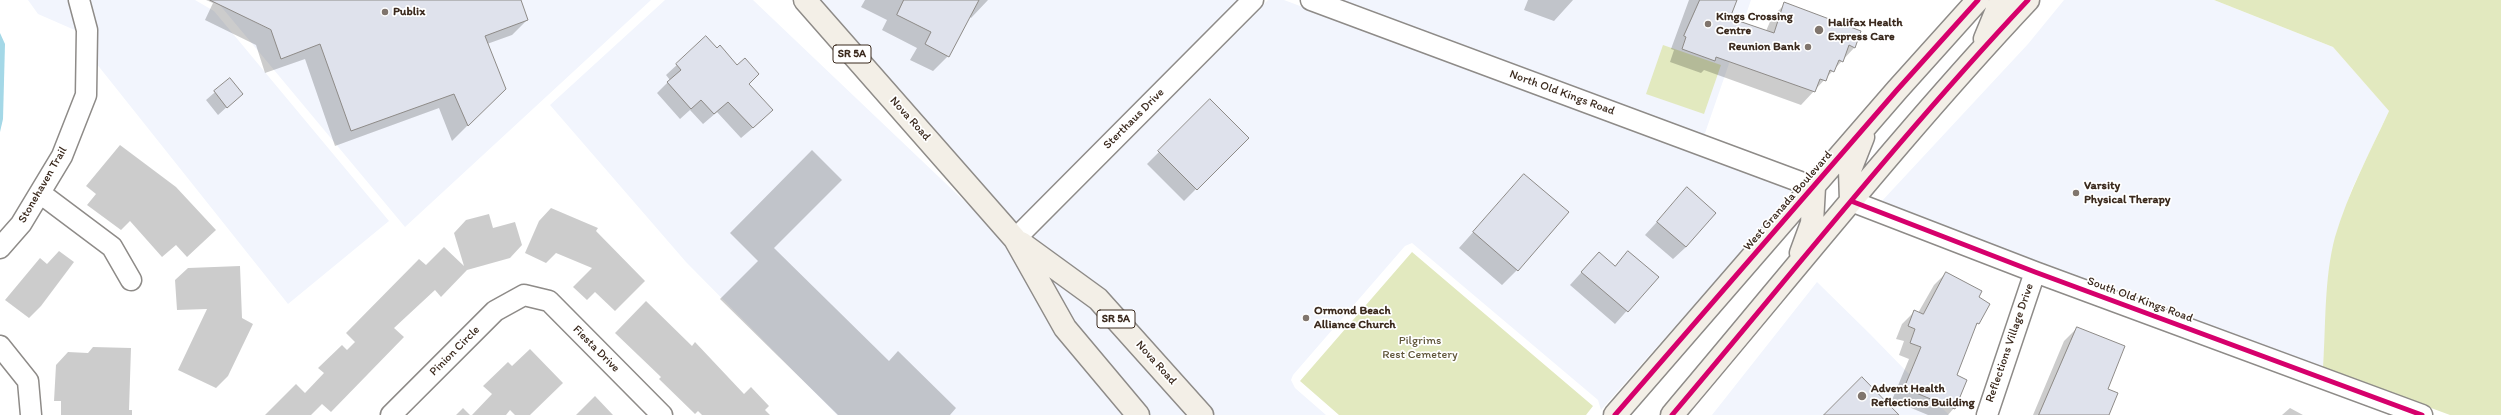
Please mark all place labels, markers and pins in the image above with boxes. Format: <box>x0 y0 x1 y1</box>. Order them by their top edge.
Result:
place label: Publix <box>393 5 425 19</box>
marker: Publix <box>380 7 390 17</box>
place label: Kings Crossing Centre <box>1716 10 1793 38</box>
place label: Halifax Health Express Care <box>1828 16 1903 44</box>
marker: Kings Crossing Centre <box>1703 19 1713 29</box>
marker: Halifax Health Express Care <box>1813 24 1825 36</box>
place label: Reunion Bank <box>1729 40 1800 54</box>
marker: Reunion Bank <box>1803 42 1813 52</box>
place label: Varsity Physical Therapy <box>2084 179 2170 207</box>
marker: Varsity Physical Therapy <box>2071 188 2081 198</box>
place label: Ormond Beach Alliance Church <box>1314 304 1396 332</box>
marker: Ormond Beach Alliance Church <box>1301 313 1311 323</box>
place label: Advent Health Reflections Building <box>1871 382 1975 410</box>
marker: Advent Health Reflections Building <box>1856 390 1868 402</box>

